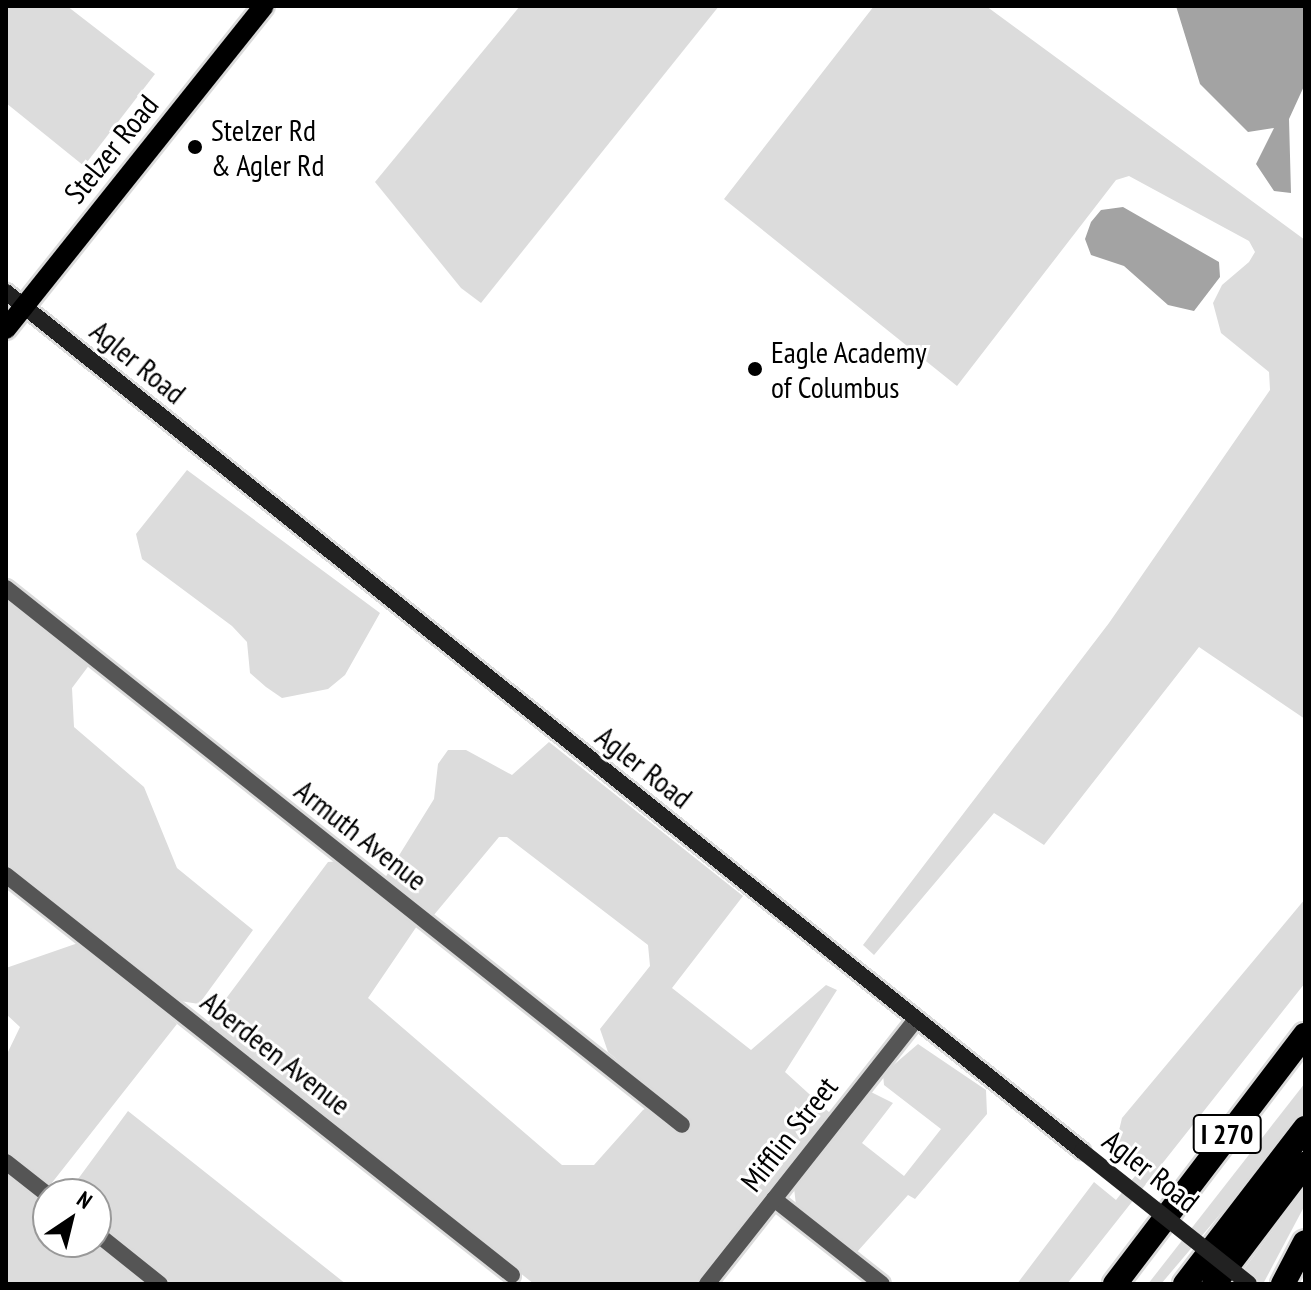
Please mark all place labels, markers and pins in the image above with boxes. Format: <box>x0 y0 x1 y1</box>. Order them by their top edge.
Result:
place label: Stelzer Rd & Agler Rd <box>211 112 325 182</box>
marker: Stelzer Rd & Agler Rd <box>186 138 204 156</box>
place label: Eagle Academy of Columbus <box>771 334 927 404</box>
marker: Eagle Academy of Columbus <box>746 360 764 378</box>

